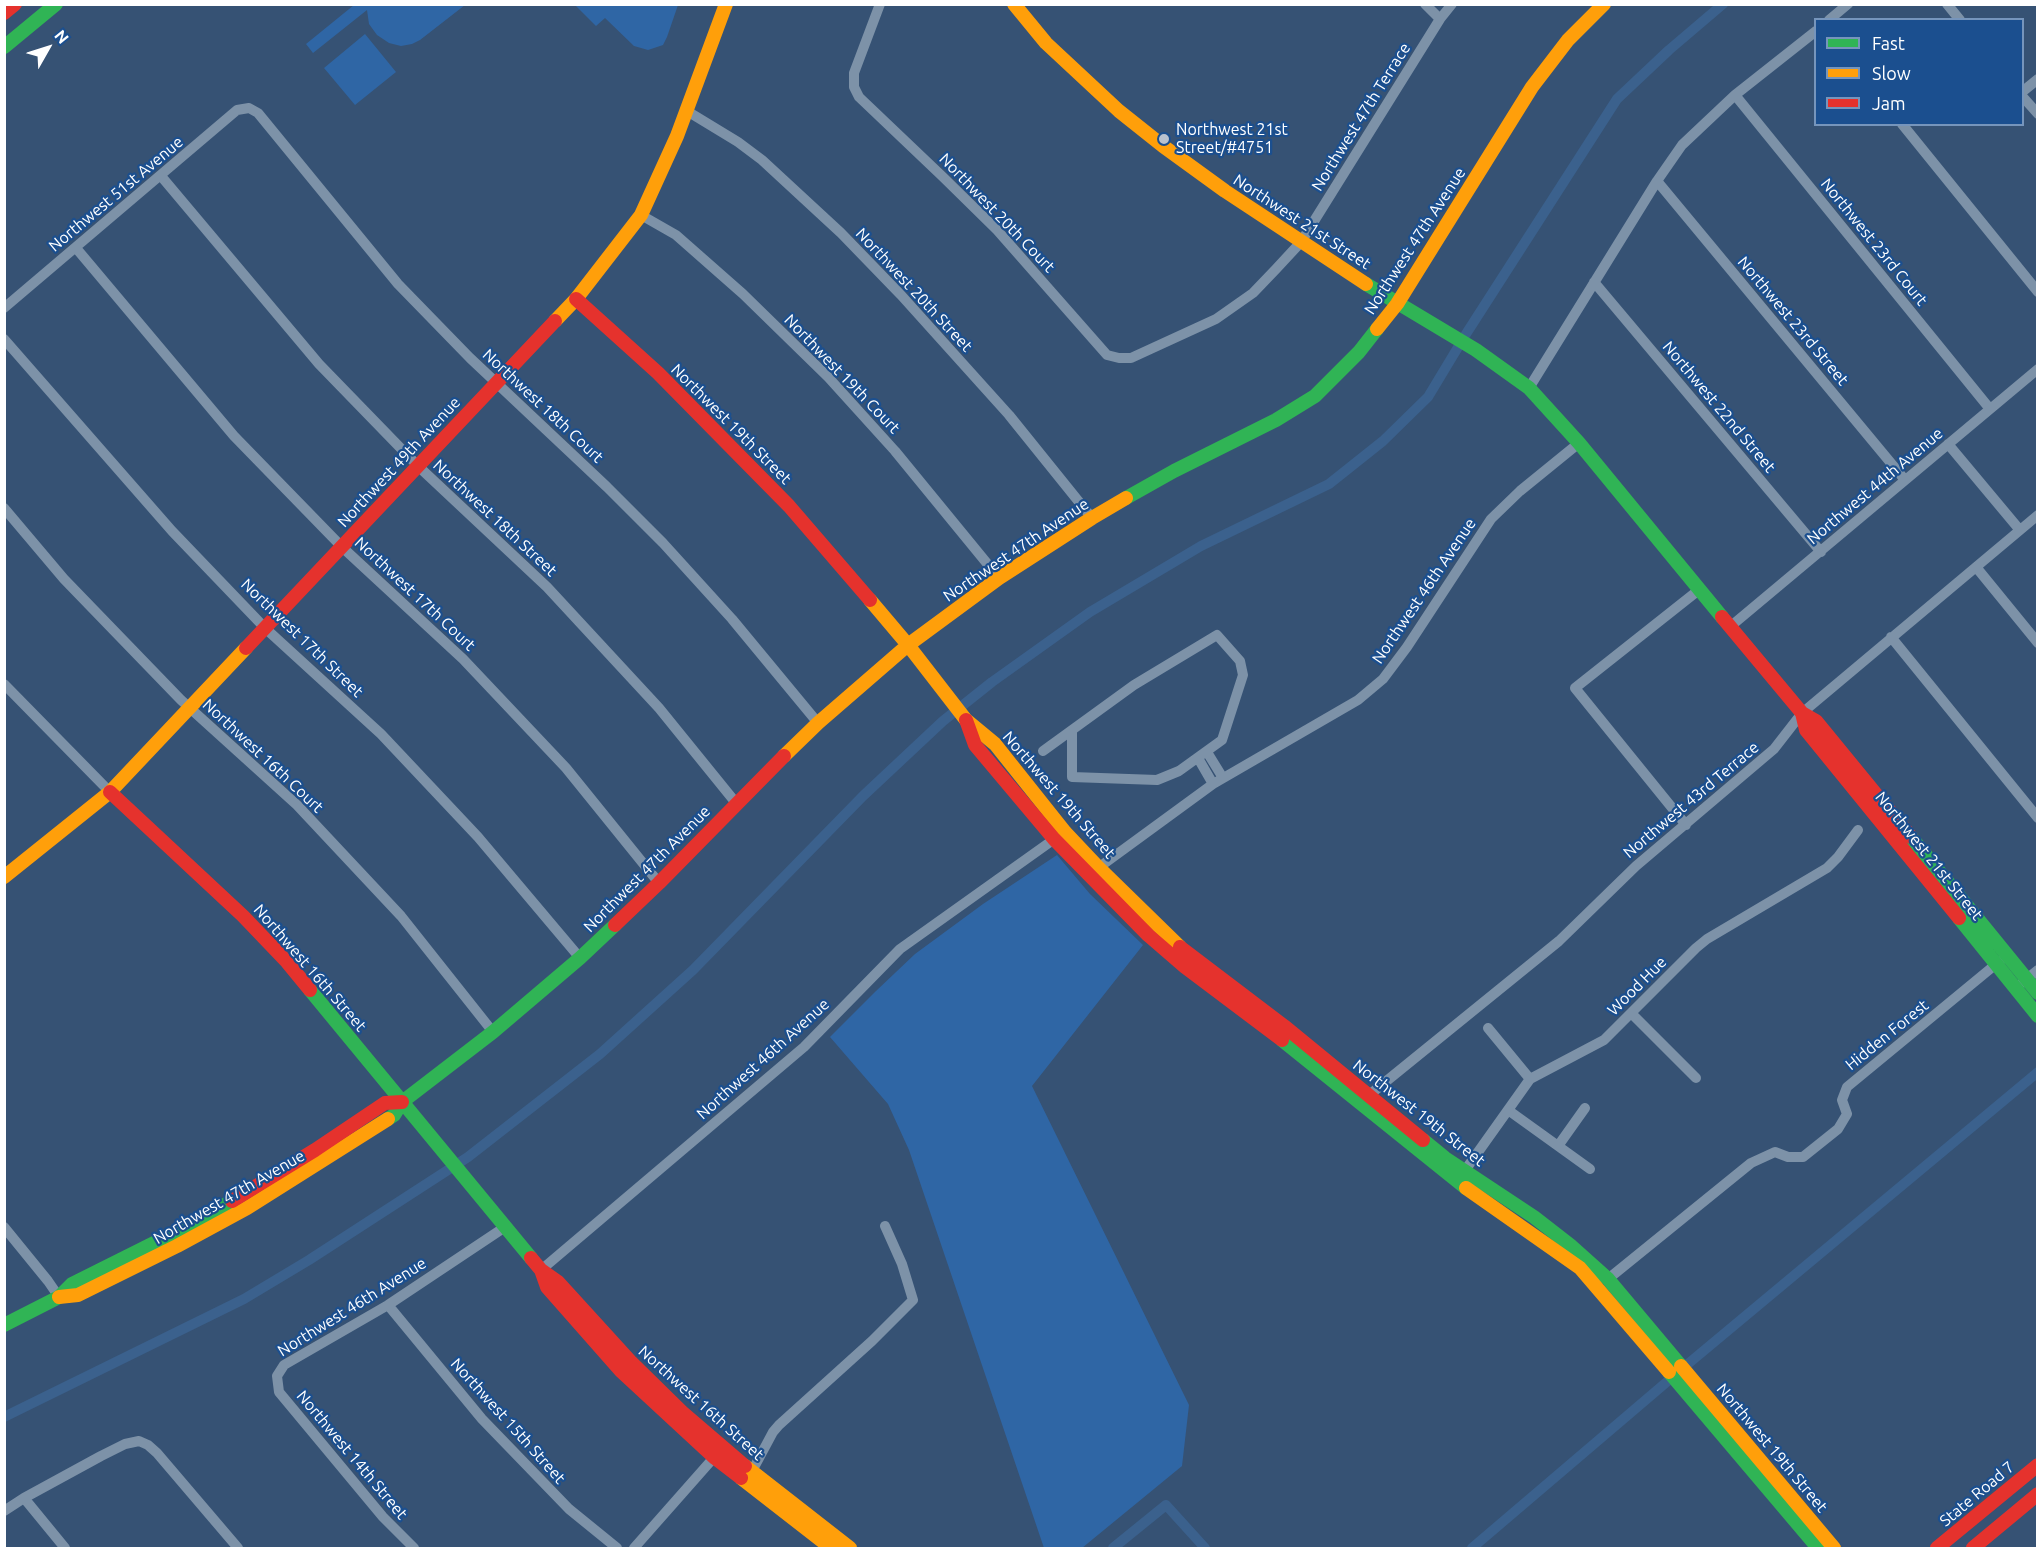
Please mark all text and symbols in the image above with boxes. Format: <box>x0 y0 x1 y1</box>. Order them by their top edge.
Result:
north arrow <box>18 18 78 78</box>
legend <box>1814 18 2024 126</box>
text: N <box>51 26 73 47</box>
text: Fast <box>1872 33 1905 53</box>
street label: Northwest 47th Terrace <box>1308 39 1414 195</box>
text: Slow <box>1872 63 1911 83</box>
text: Jam <box>1872 93 1906 113</box>
place label: Northwest 21st Street/#4751 <box>1176 120 1288 158</box>
street label: Northwest 51st Avenue <box>45 132 187 256</box>
marker: Northwest 21st Street/#4751 <box>1157 132 1171 146</box>
street label: Northwest 20th Court <box>935 149 1059 277</box>
street label: Northwest 47th Avenue <box>1360 164 1470 318</box>
street label: Northwest 21st Street <box>1230 170 1374 274</box>
street label: Northwest 23rd Court <box>1817 175 1931 309</box>
street label: Northwest 20th Street <box>852 224 976 356</box>
street label: Northwest 23rd Street <box>1734 253 1852 389</box>
street label: Northwest 19th Court <box>780 310 904 438</box>
street label: Northwest 22nd Street <box>1659 338 1779 476</box>
street label: Northwest 18th Court <box>479 345 607 467</box>
street label: Northwest 19th Street <box>667 360 795 488</box>
street label: Northwest 49th Avenue <box>334 393 464 531</box>
street label: Northwest 44th Avenue <box>1803 424 1947 548</box>
street label: Northwest 18th Street <box>429 456 561 580</box>
street label: Northwest 47th Avenue <box>940 494 1092 606</box>
street label: Northwest 46th Avenue <box>1368 515 1480 667</box>
street label: Northwest 17th Court <box>351 533 479 655</box>
street label: Northwest 17th Street <box>237 575 367 701</box>
street label: Northwest 16th Court <box>199 695 327 817</box>
street label: Northwest 19th Street <box>999 727 1119 863</box>
street label: Northwest 43rd Terrace <box>1619 738 1763 862</box>
street label: Northwest 21st Street <box>1871 788 1987 924</box>
street label: Northwest 47th Avenue <box>580 802 714 936</box>
street label: Northwest 16th Street <box>250 900 370 1036</box>
street label: Wood Hue <box>1604 953 1670 1019</box>
street label: Northwest 46th Avenue <box>693 995 833 1123</box>
street label: Hidden Forest <box>1842 996 1932 1074</box>
street label: Northwest 19th Street <box>1349 1056 1489 1170</box>
street label: Northwest 47th Avenue <box>150 1146 308 1248</box>
street label: Northwest 46th Avenue <box>274 1253 430 1361</box>
street label: Northwest 16th Street <box>634 1342 768 1464</box>
street label: Northwest 15th Street <box>447 1354 569 1488</box>
street label: Northwest 19th Street <box>1713 1380 1831 1516</box>
street label: Northwest 14th Street <box>293 1387 411 1523</box>
street label: State Road 7 <box>1936 1457 2018 1531</box>

